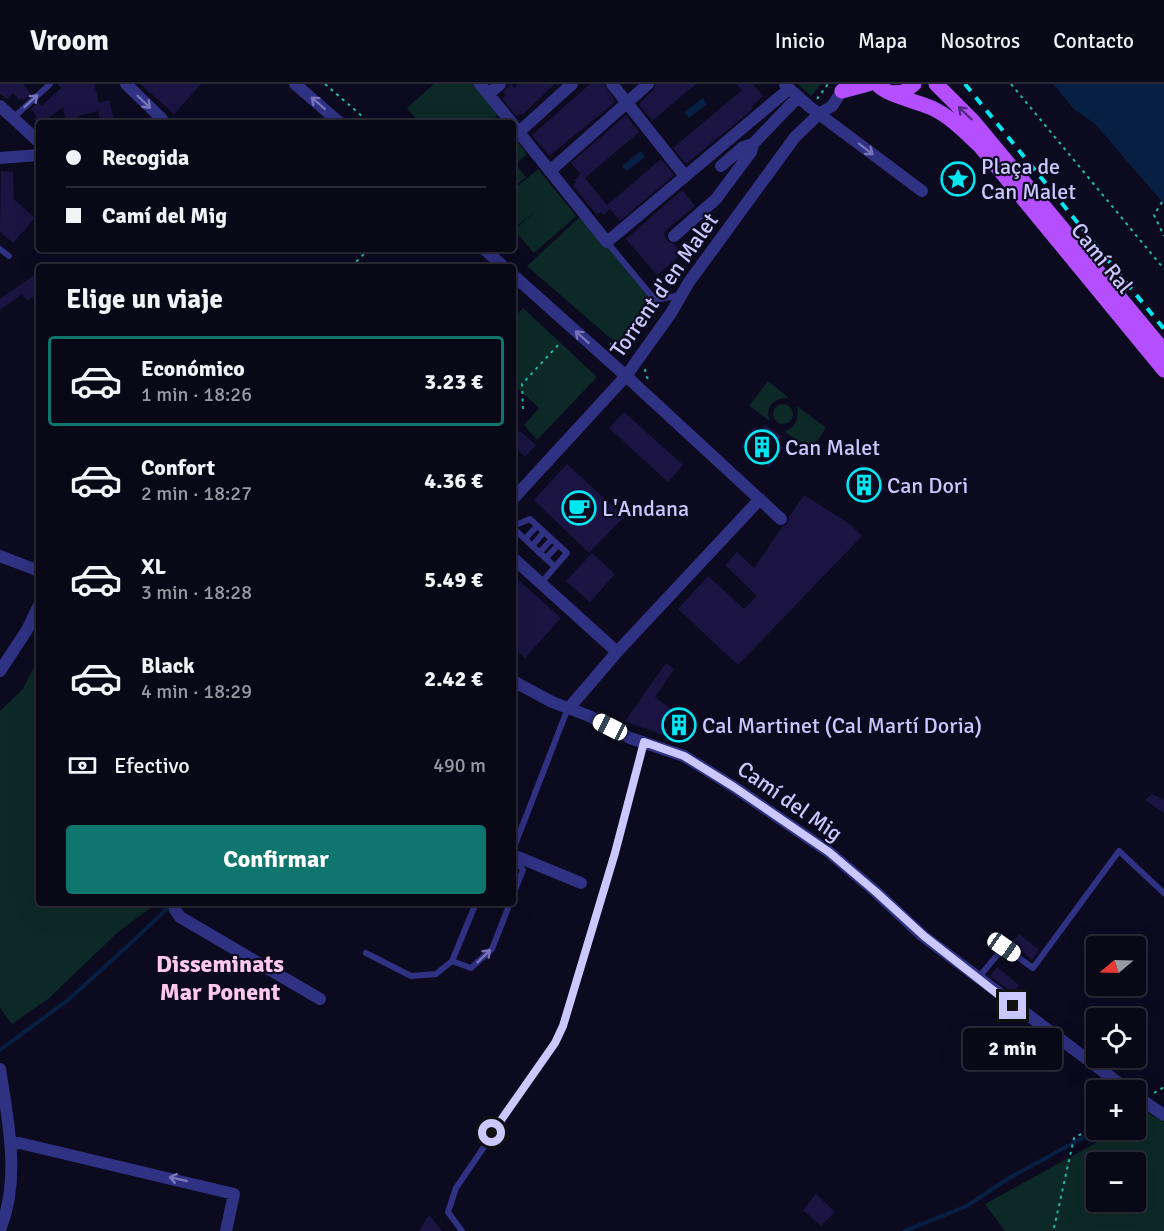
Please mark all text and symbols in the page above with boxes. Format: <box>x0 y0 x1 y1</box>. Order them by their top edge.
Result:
text: Vroom <box>30 24 109 58</box>
text: Inicio <box>775 28 825 54</box>
text: Mapa <box>858 28 907 54</box>
text: Nosotros <box>940 28 1020 54</box>
text: Contacto <box>1053 28 1134 54</box>
one-way arrow <box>24 94 39 108</box>
one-way arrow <box>136 94 151 108</box>
one-way arrow <box>310 97 326 110</box>
one-way arrow <box>957 105 972 120</box>
one-way arrow <box>858 142 874 155</box>
text: Recogida <box>102 144 189 171</box>
place label: Plaça de Can Malet <box>981 153 1076 205</box>
place icon: Plaça de Can Malet <box>940 161 976 197</box>
text: Camí del Mig <box>102 202 227 229</box>
street label: Torrent d'en Malet <box>604 208 724 362</box>
street label: Camí Ral <box>1065 217 1139 299</box>
text: Elige un viaje <box>66 283 223 316</box>
one-way arrow <box>575 330 590 344</box>
icon: car <box>69 354 123 408</box>
text: Económico <box>141 355 245 382</box>
text: 3.23 € <box>424 368 483 395</box>
text: 1 min · 18:26 <box>141 382 252 407</box>
building icon: Can Malet <box>744 429 780 465</box>
place label: Can Malet <box>785 434 880 461</box>
icon: car <box>69 453 123 507</box>
text: Confort <box>141 454 215 481</box>
text: 4.36 € <box>424 467 483 494</box>
building icon: Can Dori <box>846 467 882 503</box>
place label: Can Dori <box>887 472 968 499</box>
text: 2 min · 18:27 <box>141 481 252 506</box>
cafe icon: L'Andana <box>561 490 597 526</box>
place label: L'Andana <box>602 495 689 522</box>
icon: car <box>69 552 123 606</box>
text: XL <box>141 553 166 580</box>
text: 5.49 € <box>424 566 483 593</box>
text: 3 min · 18:28 <box>141 580 252 605</box>
icon: car <box>69 651 123 705</box>
text: Black <box>141 652 195 679</box>
text: 2.42 € <box>424 665 483 692</box>
text: 4 min · 18:29 <box>141 679 252 704</box>
building icon: Cal Martinet (Cal Martí Doria) <box>661 707 697 743</box>
car <box>590 711 630 743</box>
place label: Cal Martinet (Cal Martí Doria) <box>702 712 982 739</box>
icon: cash <box>66 749 99 782</box>
text: Efectivo <box>114 752 190 779</box>
text: 490 m <box>433 753 486 778</box>
street label: Camí del Mig <box>732 755 848 847</box>
button: Confirmar <box>66 825 486 894</box>
car <box>984 929 1024 965</box>
north arrow <box>1086 936 1146 996</box>
map controls <box>1086 936 1146 1212</box>
one-way arrow <box>477 948 492 963</box>
district label: Disseminats Mar Ponent <box>156 949 284 1007</box>
route end <box>999 992 1026 1019</box>
button: locate <box>1086 1008 1146 1068</box>
callout: 2 min <box>964 1027 1062 1069</box>
text: 2 min <box>988 1036 1037 1061</box>
button: + <box>1086 1080 1146 1140</box>
route start <box>478 1119 505 1146</box>
button: − <box>1086 1152 1146 1212</box>
one-way arrow <box>169 1173 188 1185</box>

